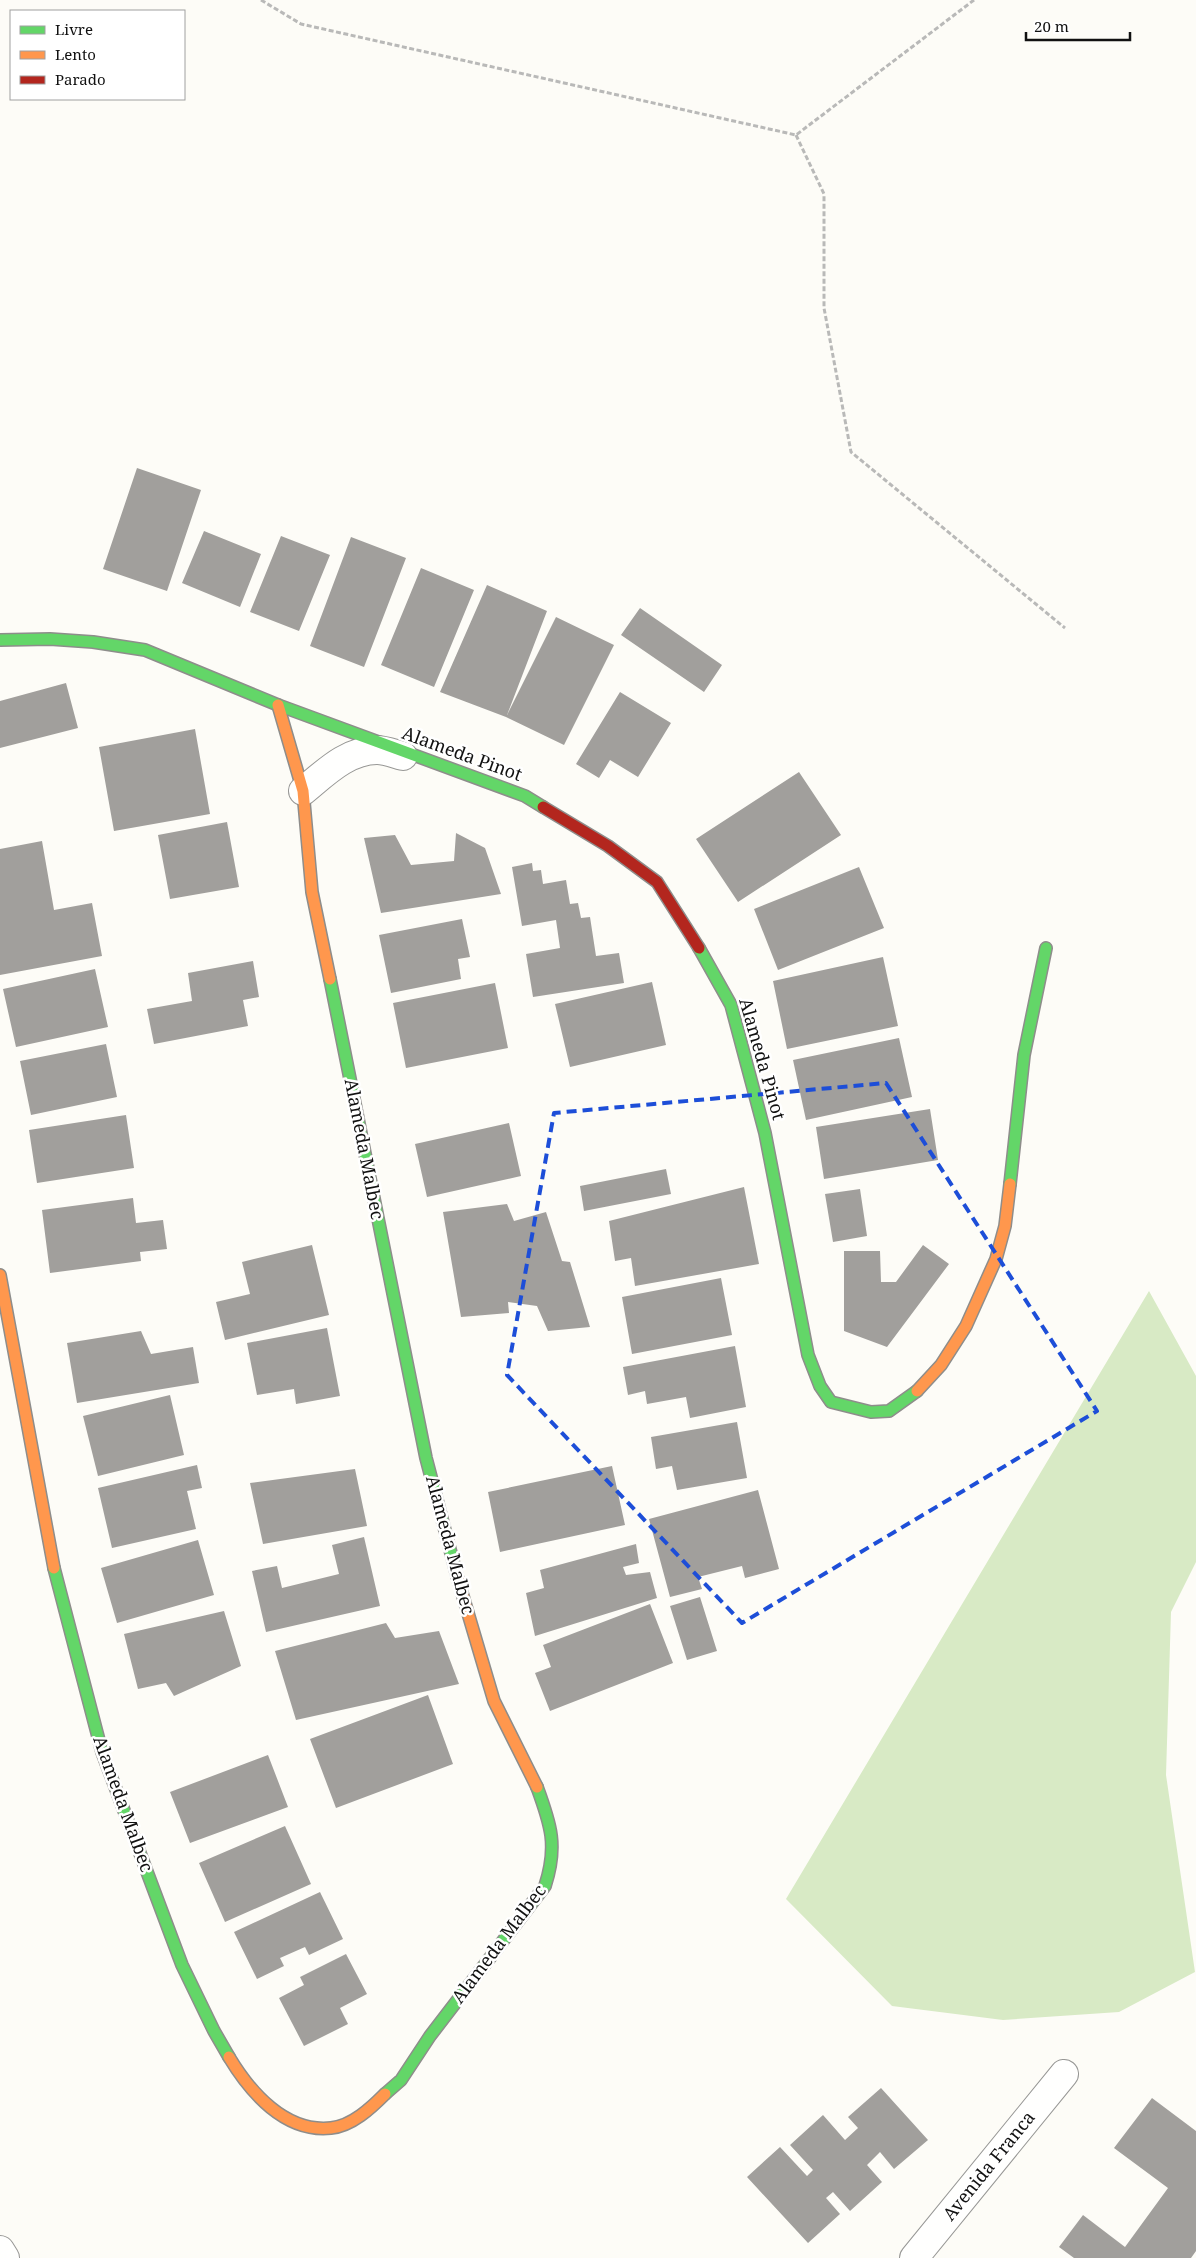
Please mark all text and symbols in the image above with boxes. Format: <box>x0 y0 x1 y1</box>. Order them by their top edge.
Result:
legend <box>10 10 185 100</box>
scale bar <box>1026 10 1130 42</box>
text: 20 m <box>1034 16 1069 36</box>
text: Livre <box>55 19 93 39</box>
text: Lento <box>55 44 96 64</box>
text: Parado <box>55 69 106 89</box>
street label: Alameda Pinot <box>399 720 526 786</box>
street label: Alameda Pinot <box>734 995 792 1123</box>
street label: Alameda Malbec <box>340 1076 390 1221</box>
street label: Alameda Malbec <box>421 1473 481 1617</box>
street label: Alameda Malbec <box>88 1732 160 1875</box>
street label: Alameda Malbec <box>446 1879 551 2008</box>
street label: Avenida Franca <box>937 2106 1040 2225</box>

